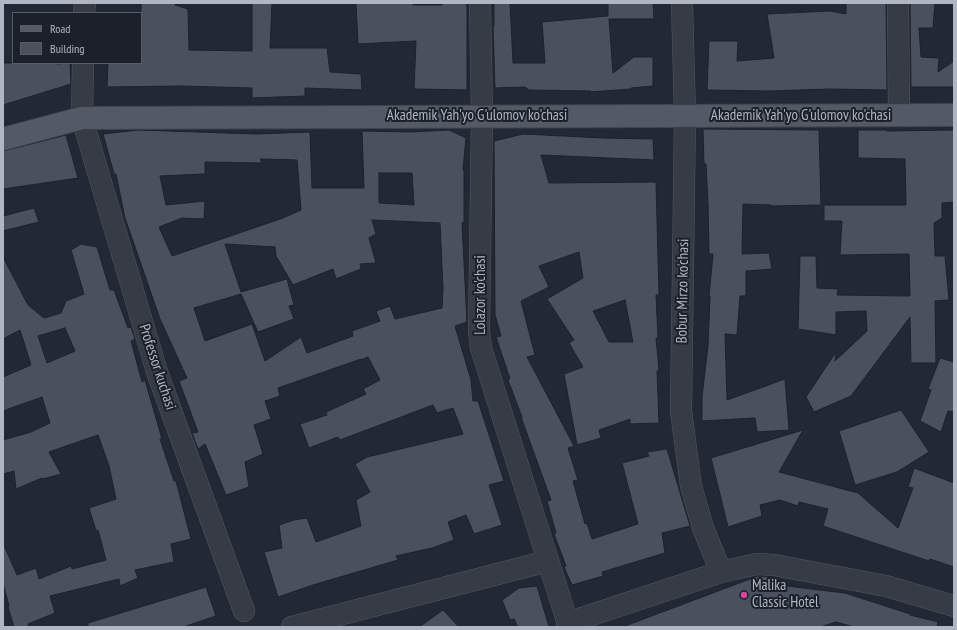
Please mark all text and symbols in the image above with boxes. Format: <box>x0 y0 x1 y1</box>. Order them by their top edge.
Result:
legend <box>12 12 142 64</box>
text: Road <box>50 21 70 36</box>
text: Building <box>50 41 85 56</box>
street label: Akademik Yah'yo G'ulomov ko'chasi <box>387 107 567 125</box>
street label: Akademik Yah'yo G'ulomov ko'chasi <box>711 107 891 125</box>
street label: Bobur Mirzo ko'chasi <box>673 238 693 344</box>
street label: Lolazor ko'chasi <box>472 255 490 335</box>
street label: Professor kuchasi <box>135 322 179 412</box>
place label: Malika Classic Hotel <box>752 577 818 612</box>
marker: Malika Classic Hotel <box>739 590 749 600</box>

